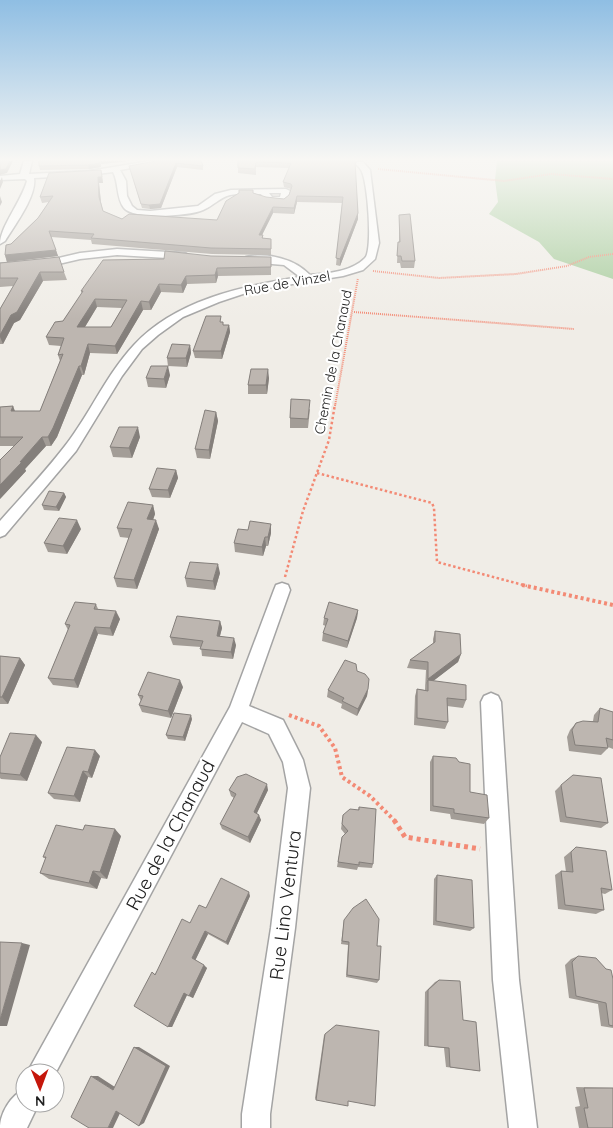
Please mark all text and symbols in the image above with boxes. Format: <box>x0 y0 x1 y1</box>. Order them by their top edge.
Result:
street label: Rue de Vinzel <box>242 267 332 299</box>
street label: Chemin de la Chanaud <box>310 288 356 436</box>
street label: Rue de la Chanaud <box>120 756 220 914</box>
street label: Rue Lino Ventura <box>264 829 306 981</box>
north arrow <box>15 1063 65 1113</box>
text: N <box>35 1092 46 1110</box>

